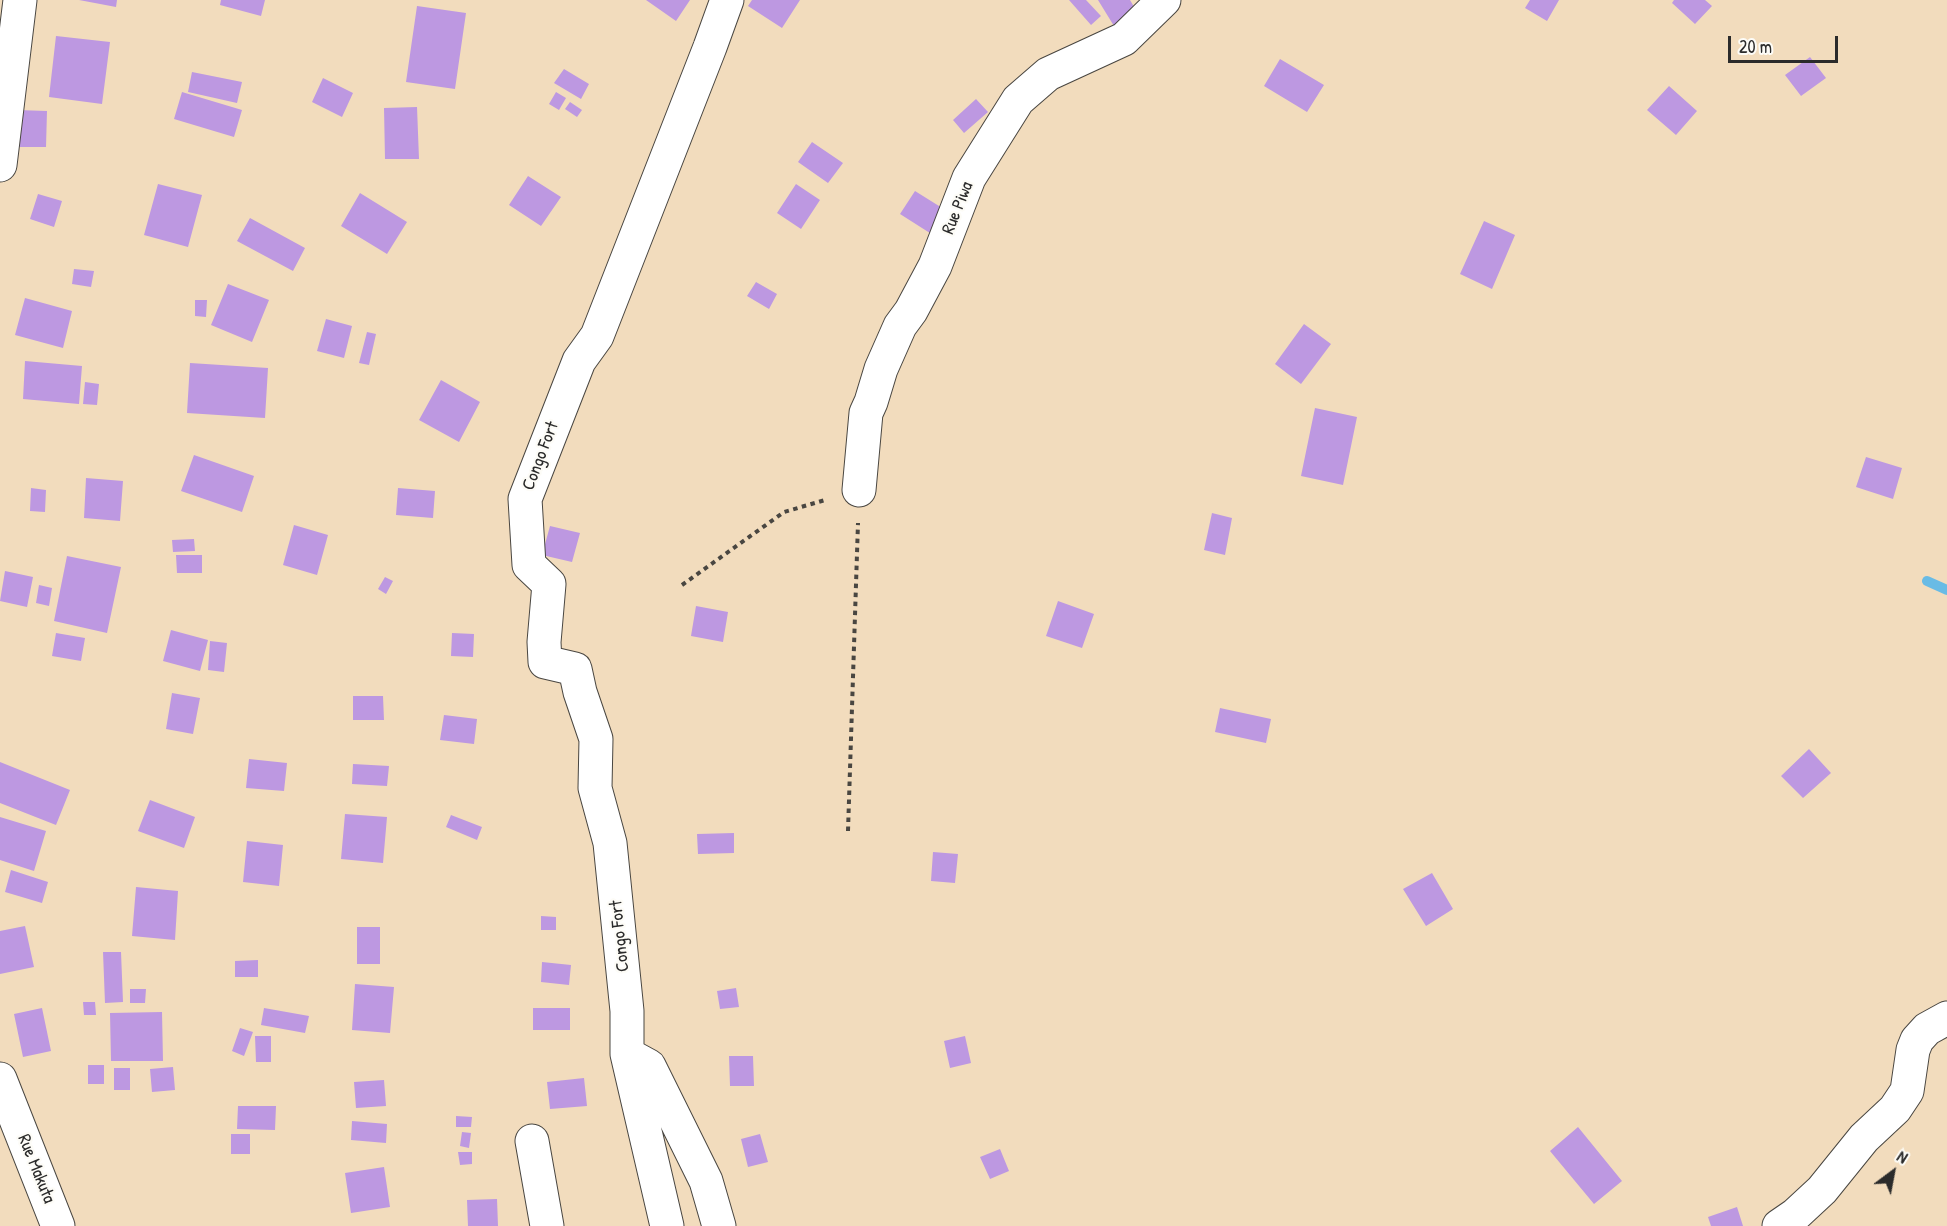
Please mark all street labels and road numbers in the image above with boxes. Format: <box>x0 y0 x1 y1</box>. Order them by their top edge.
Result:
street label: Rue Piwa <box>938 179 978 237</box>
street label: Congo Fort <box>518 419 564 493</box>
street label: Congo Fort <box>606 899 634 973</box>
street label: Rue Makuta <box>12 1131 60 1207</box>

